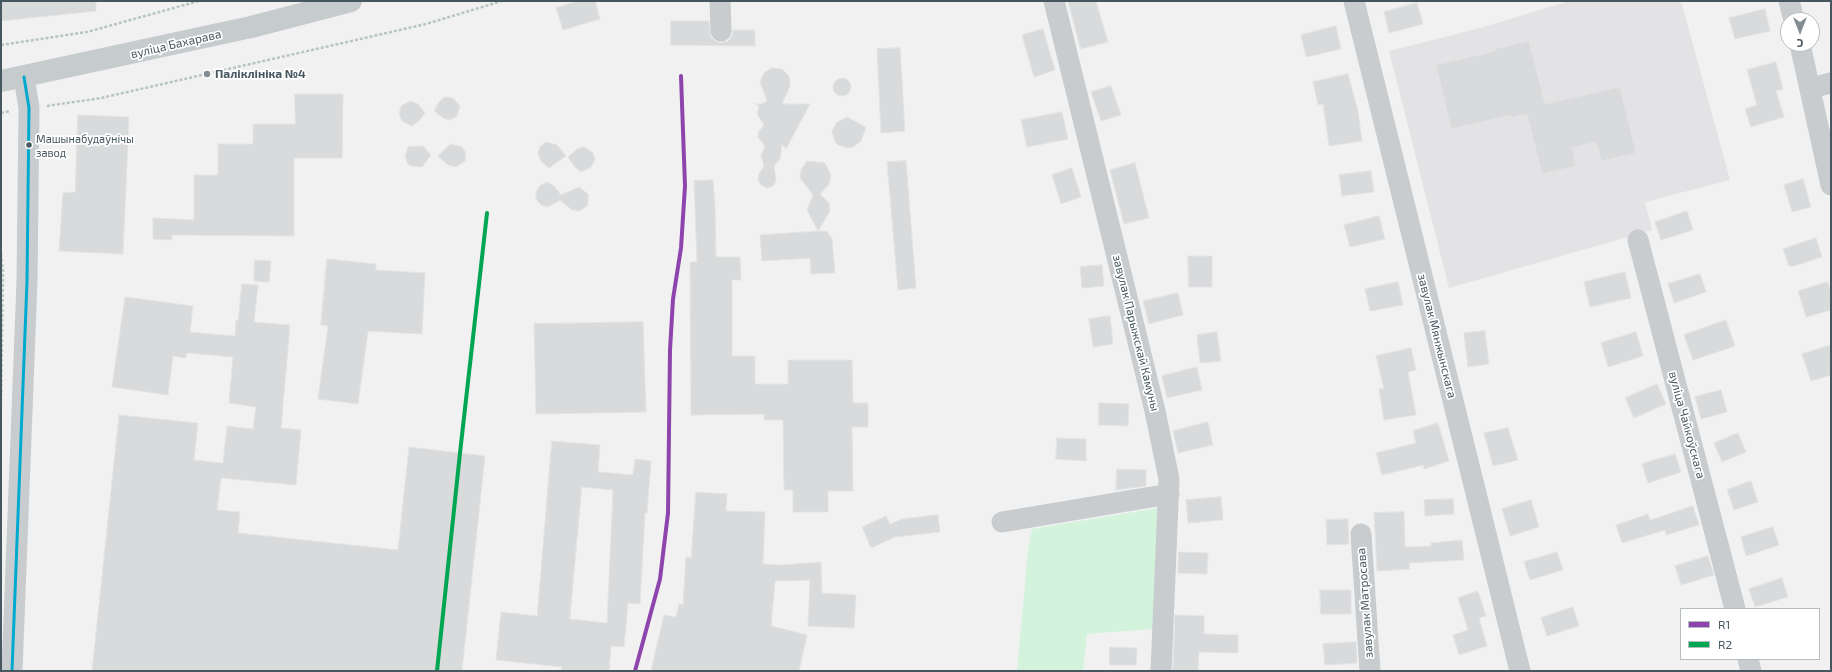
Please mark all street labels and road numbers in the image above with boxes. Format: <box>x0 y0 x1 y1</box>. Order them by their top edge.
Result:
street label: вуліца Бахарава <box>129 27 223 61</box>
street label: завулак Парыжскай Камуны <box>1110 253 1162 413</box>
street label: завулак Мянжынскага <box>1415 272 1459 400</box>
street label: вуліца Чайкоўскага <box>1666 370 1708 480</box>
street label: завулак Матросава <box>1354 547 1376 659</box>

